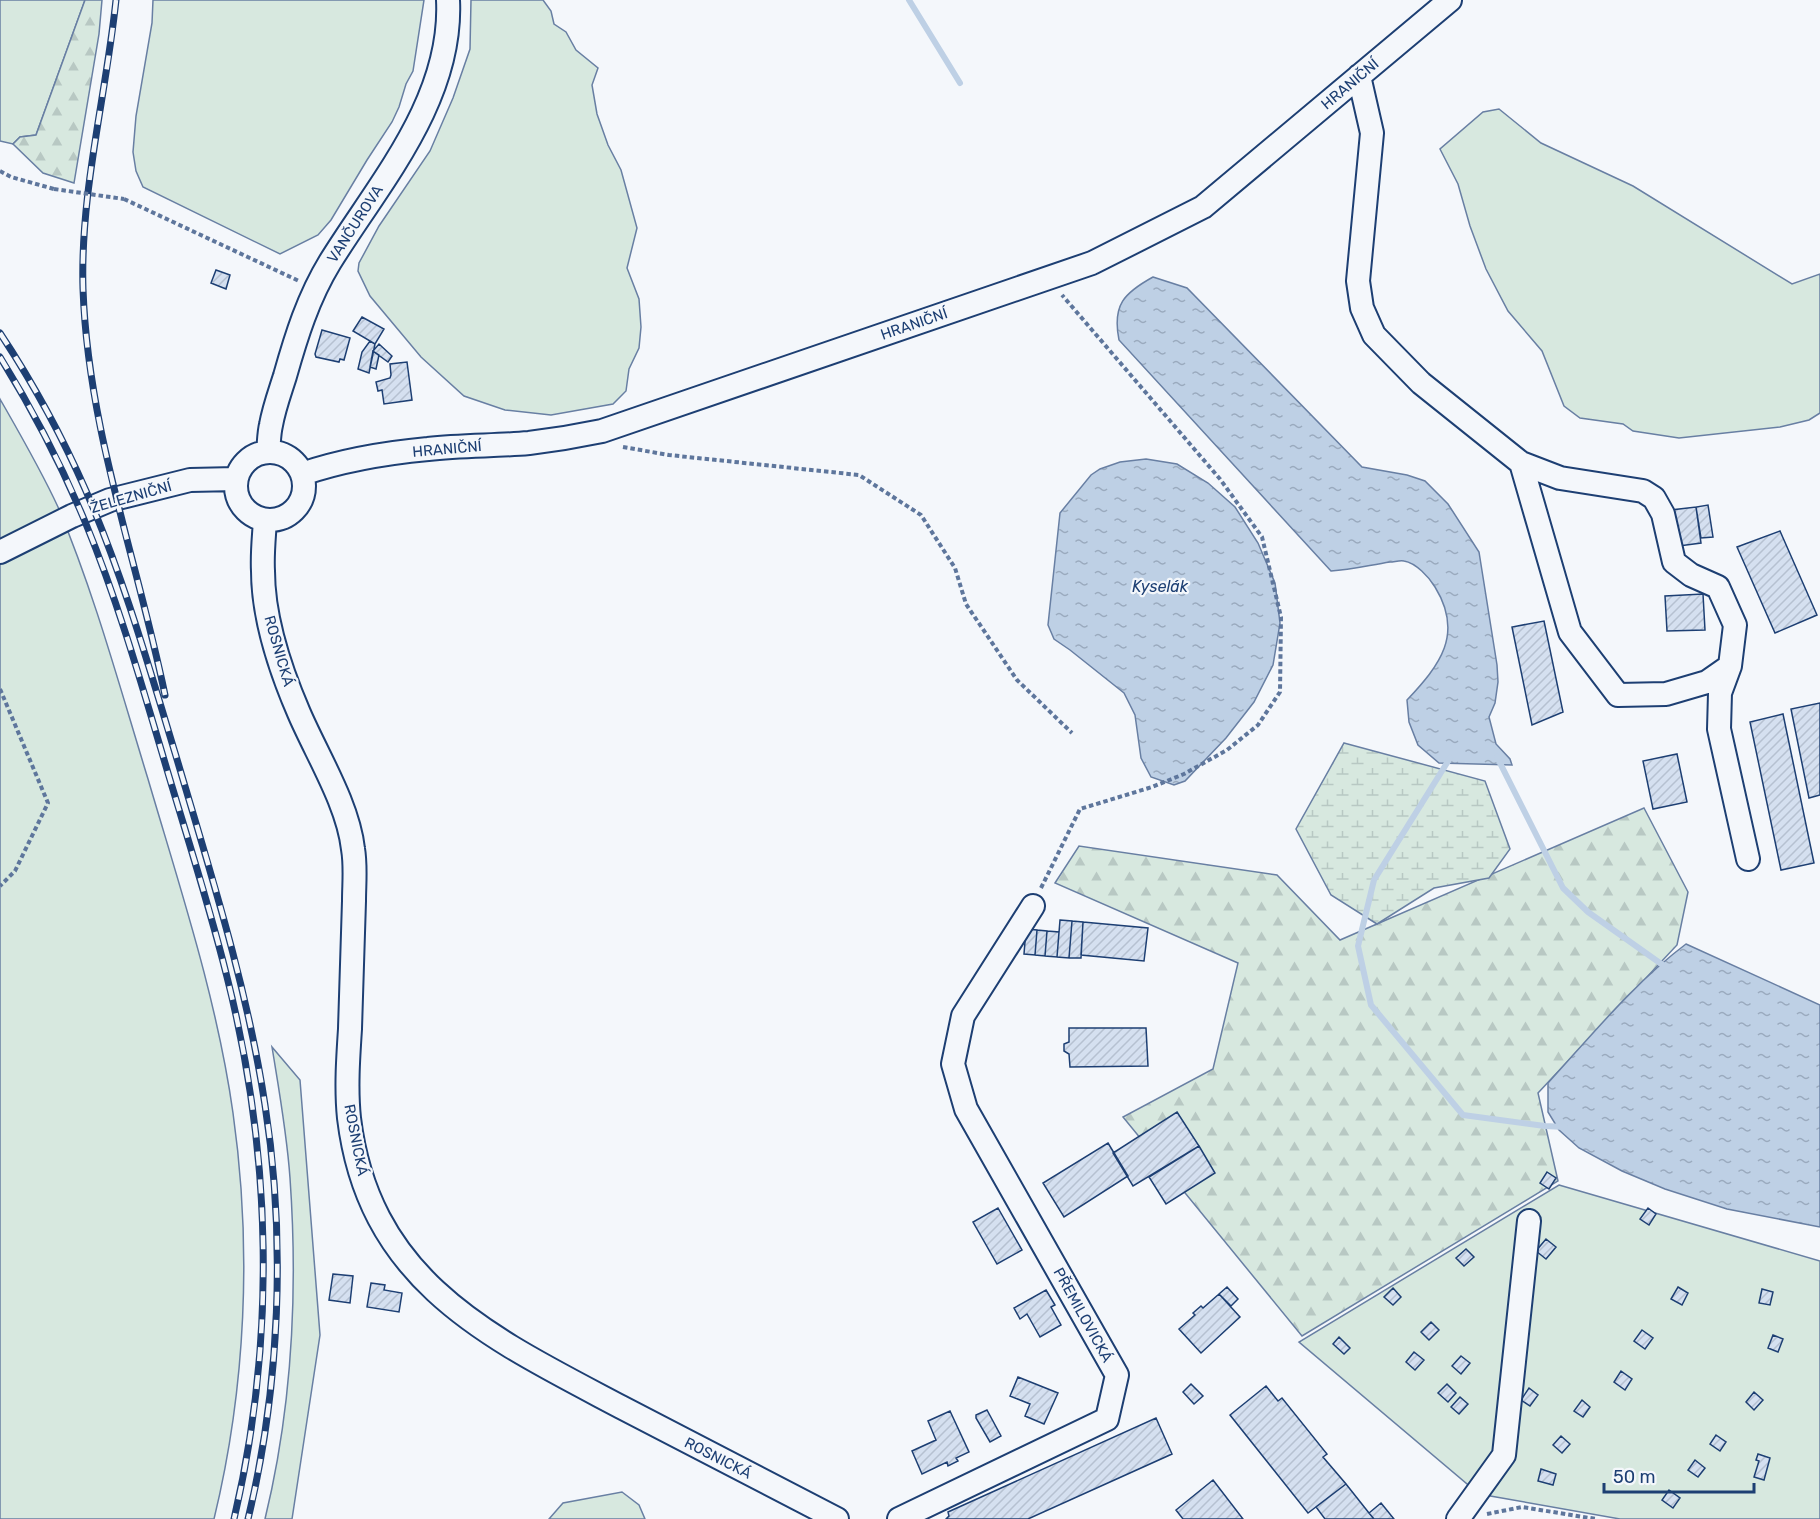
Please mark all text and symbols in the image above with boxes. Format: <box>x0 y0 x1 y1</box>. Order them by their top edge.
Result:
street label: HRANIČNÍ <box>1318 54 1383 113</box>
street label: VANČUROVA <box>323 182 387 266</box>
street label: HRANIČNÍ <box>878 304 951 344</box>
street label: HRANIČNÍ <box>412 437 483 461</box>
street label: ŽELEZNIČNÍ <box>88 477 175 517</box>
water label: Kyselák <box>1132 577 1189 596</box>
street label: ROSNICKÁ <box>260 613 298 689</box>
street label: ROSNICKÁ <box>340 1103 372 1177</box>
street label: PŘEMILOVICKÁ <box>1050 1264 1116 1366</box>
street label: ROSNICKÁ <box>681 1433 755 1483</box>
scale bar <box>1604 1456 1754 1494</box>
text: 50 m <box>1613 1466 1656 1488</box>

